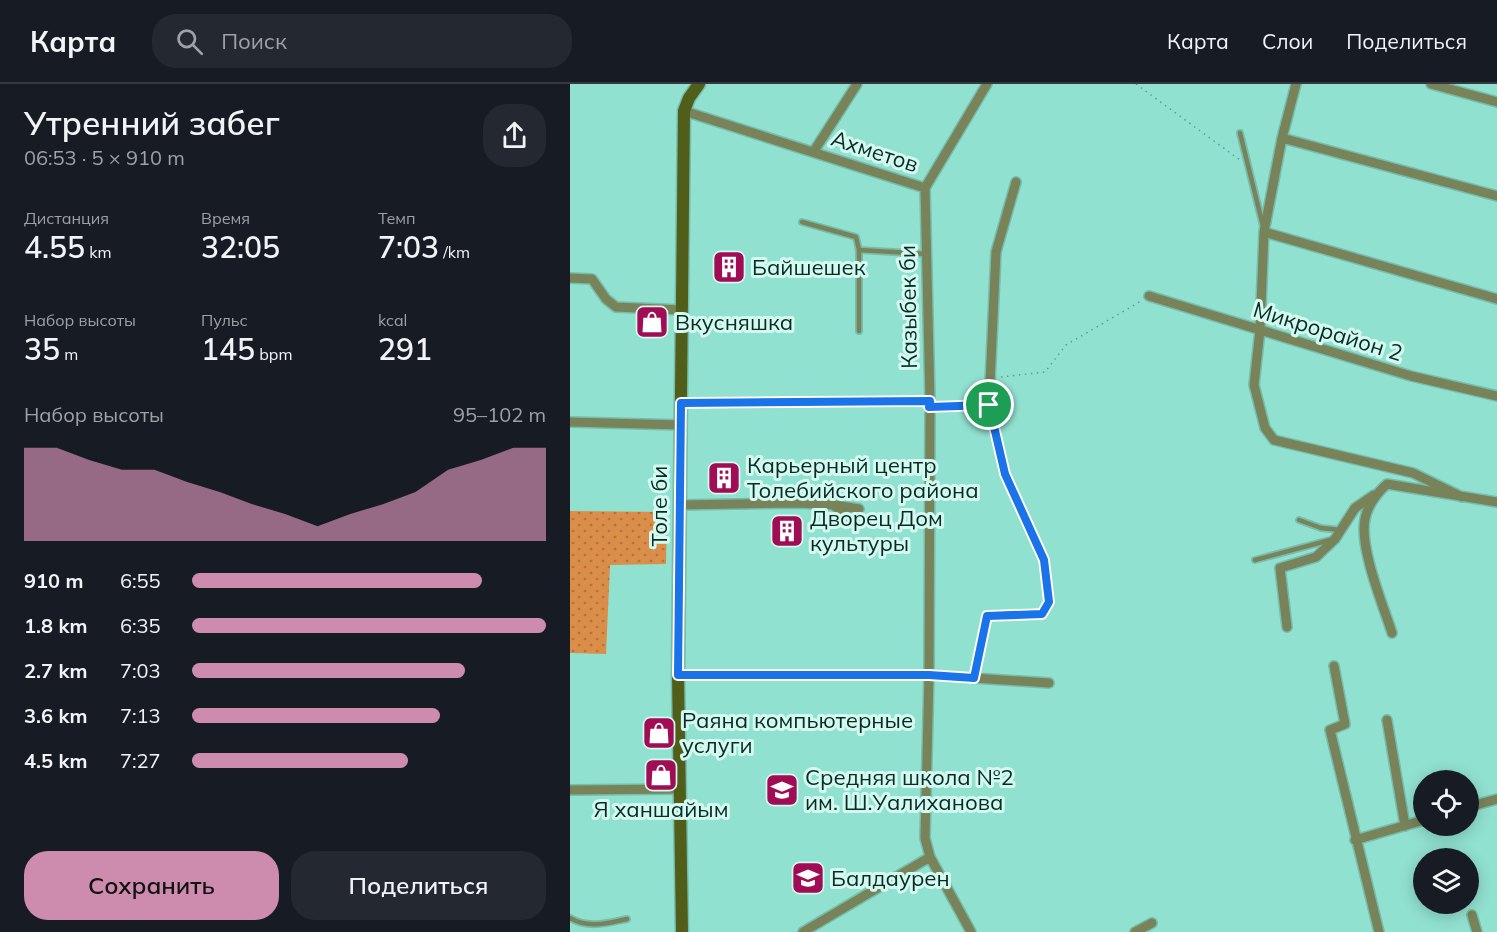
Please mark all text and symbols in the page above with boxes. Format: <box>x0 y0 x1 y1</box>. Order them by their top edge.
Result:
search box <box>152 14 572 68</box>
text: Карта <box>30 24 116 59</box>
icon: search <box>173 25 206 58</box>
text: Поиск <box>221 27 287 55</box>
text: Карта <box>1167 28 1229 54</box>
text: Слои <box>1262 28 1313 54</box>
text: Поделиться <box>1346 28 1467 54</box>
text: Утренний забег <box>24 102 280 143</box>
button: share <box>483 104 546 167</box>
street label: Ахметов <box>828 124 922 178</box>
text: 06:53 · 5 × 910 m <box>24 145 185 170</box>
text: Дистанция <box>24 208 109 228</box>
text: Время <box>201 208 250 228</box>
text: Темп <box>378 208 416 228</box>
text: 4.55 <box>24 228 85 266</box>
text: 32:05 <box>201 228 280 266</box>
text: 7:03 <box>378 228 439 266</box>
text: km <box>85 242 112 262</box>
text: /km <box>439 242 470 262</box>
street label: Казыбек би <box>893 245 923 369</box>
building icon: Байшешек <box>711 249 747 285</box>
place label: Байшешек <box>752 253 866 281</box>
street label: Микрорайон 2 <box>1250 295 1406 367</box>
shop icon: Вкусняшка <box>634 304 670 340</box>
place label: Вкусняшка <box>675 308 793 336</box>
text: Набор высоты <box>24 310 136 330</box>
text: Пульс <box>201 310 248 330</box>
text: kcal <box>378 310 407 330</box>
text: 35 <box>24 330 60 368</box>
text: 145 <box>201 330 255 368</box>
text: 291 <box>378 330 432 368</box>
text: m <box>60 344 78 364</box>
text: bpm <box>255 344 292 364</box>
pin <box>963 379 1014 430</box>
icon: arrive <box>972 388 1005 421</box>
text: Набор высоты <box>24 402 164 427</box>
text: 95–102 m <box>453 402 546 427</box>
place label: Карьерный центр Толебийского района <box>747 451 979 504</box>
building icon: Карьерный центр Толебийского района <box>706 460 742 496</box>
street label: Толе би <box>645 466 673 546</box>
place label: Дворец Дом культуры <box>810 504 943 557</box>
building icon: Дворец Дом культуры <box>769 513 805 549</box>
text: 910 m <box>24 568 83 593</box>
text: 6:55 <box>120 568 161 593</box>
text: 1.8 km <box>24 613 87 638</box>
text: 6:35 <box>120 613 161 638</box>
text: 2.7 km <box>24 658 87 683</box>
text: 7:03 <box>120 658 161 683</box>
text: 3.6 km <box>24 703 87 728</box>
text: 7:13 <box>120 703 161 728</box>
place label: Раяна компьютерные услуги <box>682 706 913 759</box>
shop icon: Раяна компьютерные услуги <box>641 715 677 751</box>
text: 4.5 km <box>24 748 87 773</box>
text: 7:27 <box>120 748 161 773</box>
shop icon: Я ханшайым <box>643 757 679 793</box>
place label: Средняя школа №2 им. Ш.Уалиханова <box>805 763 1014 816</box>
map controls <box>1413 770 1479 914</box>
button: locate <box>1413 770 1479 836</box>
school or university icon: Средняя школа №2 им. Ш.Уалиханова <box>764 772 800 808</box>
place label: Я ханшайым <box>594 795 728 823</box>
button: layers <box>1413 848 1479 914</box>
button: Сохранить <box>24 851 279 920</box>
button: Поделиться <box>291 851 546 920</box>
school or university icon: Балдаурен <box>790 860 826 896</box>
place label: Балдаурен <box>831 864 950 892</box>

